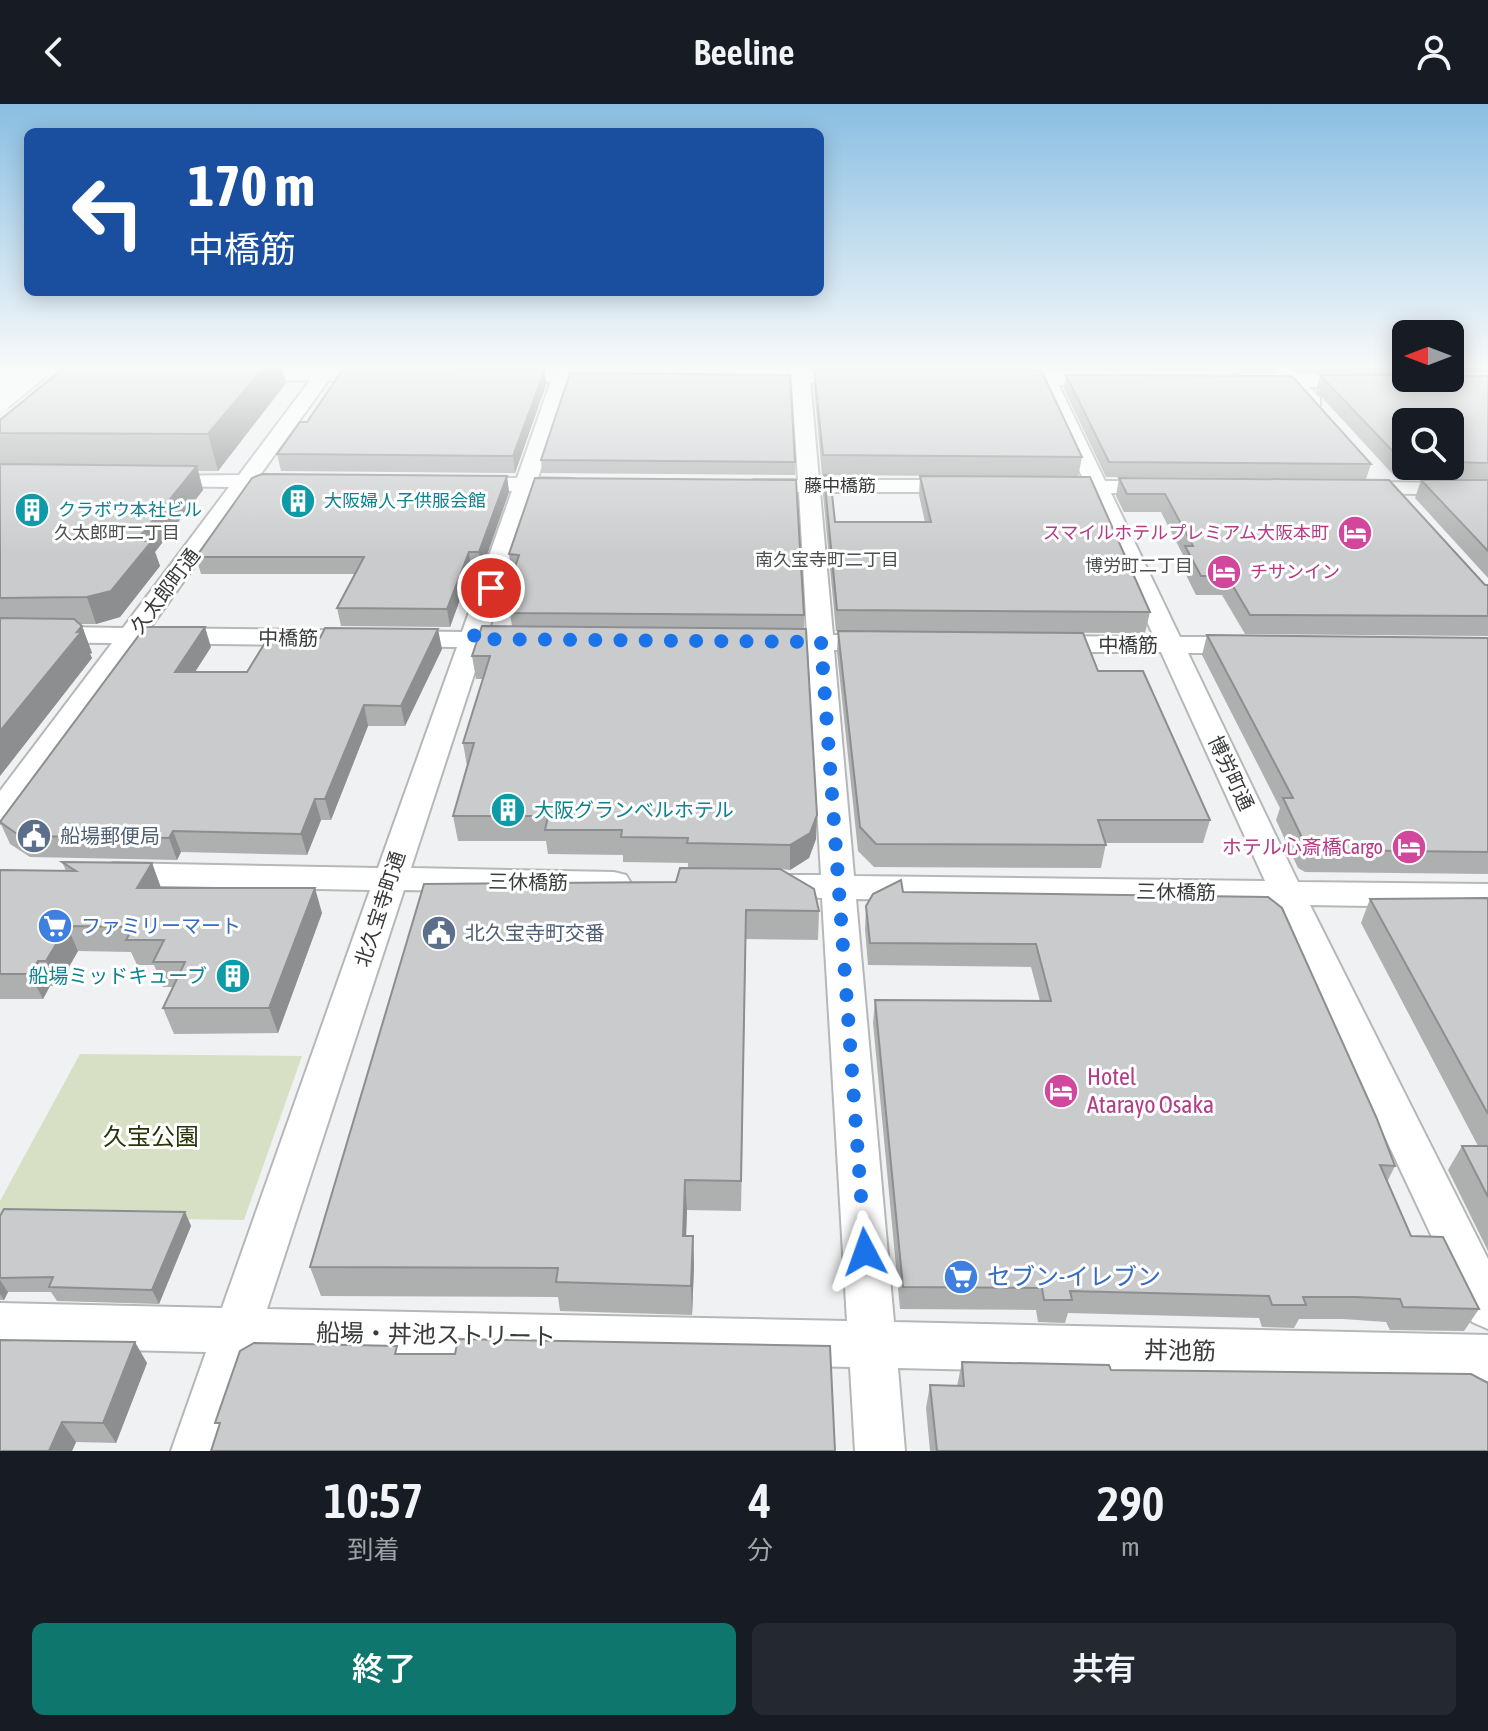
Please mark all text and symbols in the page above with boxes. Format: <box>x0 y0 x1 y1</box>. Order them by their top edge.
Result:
icon: back <box>32 30 76 74</box>
icon: person <box>1412 30 1456 74</box>
text: Beeline <box>693 31 795 73</box>
text: 170 m <box>188 154 315 218</box>
icon: left <box>56 160 160 264</box>
text: 中橋筋 <box>188 228 296 270</box>
north arrow <box>1392 320 1464 392</box>
map controls <box>1392 320 1464 480</box>
button: search <box>1392 408 1464 480</box>
street label: 藤中橋筋 <box>804 475 876 496</box>
building icon: 大阪婦人子供服会館 <box>279 482 317 520</box>
place label: 大阪婦人子供服会館 <box>324 490 486 511</box>
building icon: クラボウ本社ビル <box>13 491 51 529</box>
place label: クラボウ本社ビル <box>58 499 202 520</box>
hotel icon: スマイルホテルプレミアム大阪本町 <box>1336 514 1374 552</box>
district label: 久太郎町二丁目 <box>54 522 180 543</box>
place label: スマイルホテルプレミアム大阪本町 <box>1043 522 1329 543</box>
street label: 久太郎町通 <box>125 544 204 638</box>
district label: 南久宝寺町二丁目 <box>755 549 899 570</box>
hotel icon: チサンイン <box>1205 553 1243 591</box>
pin <box>457 554 525 622</box>
district label: 博労町二丁目 <box>1085 555 1193 576</box>
place label: チサンイン <box>1250 561 1340 582</box>
icon: arrive <box>469 566 513 610</box>
street label: 中橋筋 <box>258 625 318 650</box>
street label: 中橋筋 <box>1098 633 1158 656</box>
street label: 博労町通 <box>1204 732 1259 814</box>
building icon: 大阪グランべルホテル <box>489 791 527 829</box>
place label: 大阪グランべルホテル <box>534 798 734 821</box>
public building icon: 船場郵便局 <box>15 817 53 855</box>
place label: 船場郵便局 <box>60 824 160 847</box>
hotel icon: ホテル心斎橋Cargo <box>1390 828 1428 866</box>
place label: ホテル心斎橋Cargo <box>1222 835 1383 858</box>
street label: 北久宝寺町通 <box>350 848 409 969</box>
street label: 三休橋筋 <box>488 869 568 894</box>
street label: 三休橋筋 <box>1136 879 1216 904</box>
supermarket icon: ファミリーマート <box>36 907 74 945</box>
place label: ファミリーマート <box>81 914 241 937</box>
public building icon: 北久宝寺町交番 <box>420 914 458 952</box>
place label: 北久宝寺町交番 <box>465 921 605 944</box>
building icon: 船場ミッドキューブ <box>214 957 252 995</box>
place label: 船場ミッドキューブ <box>28 964 207 987</box>
place label: Hotel Atarayo Osaka <box>1087 1063 1214 1118</box>
hotel icon: Hotel Atarayo Osaka <box>1042 1072 1080 1110</box>
park label: 久宝公園 <box>103 1123 199 1150</box>
position arrow <box>823 1210 907 1294</box>
supermarket icon: セブン-イレブン <box>942 1258 980 1296</box>
place label: セブン-イレブン <box>987 1263 1161 1290</box>
street label: 船場・丼池ストリート <box>316 1319 556 1350</box>
street label: 丼池筋 <box>1144 1336 1216 1365</box>
text: 10:57 <box>324 1473 423 1528</box>
text: 4 <box>749 1473 771 1528</box>
text: 290 <box>1097 1476 1164 1531</box>
text: m <box>1121 1532 1140 1562</box>
text: 到着 <box>347 1535 400 1565</box>
text: 分 <box>747 1535 773 1565</box>
button: 終了 <box>32 1623 736 1715</box>
button: 共有 <box>752 1623 1456 1715</box>

